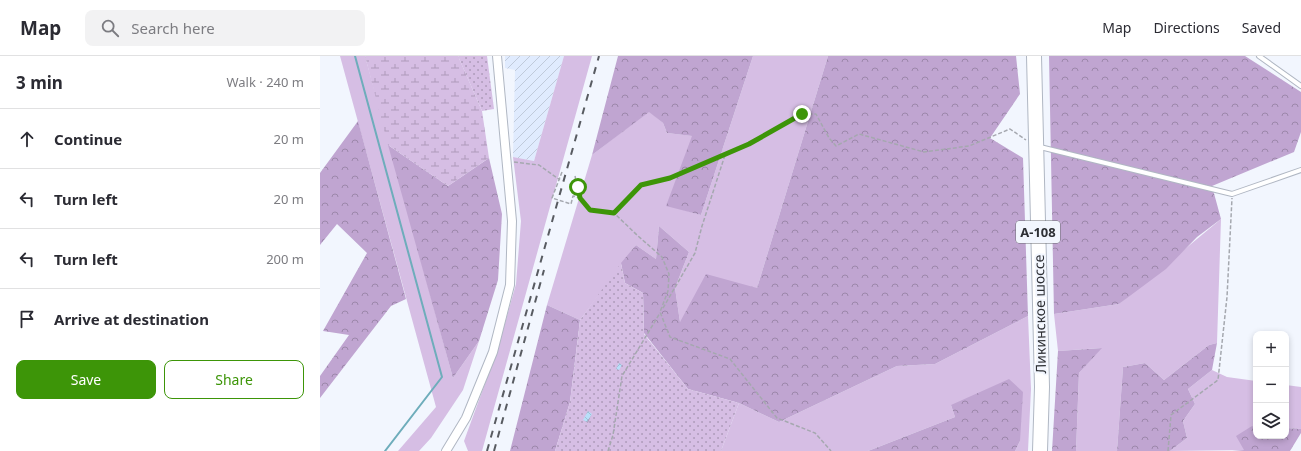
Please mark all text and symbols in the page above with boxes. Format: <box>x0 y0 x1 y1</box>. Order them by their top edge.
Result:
search box <box>85 10 365 46</box>
text: Map <box>20 15 61 41</box>
icon: search <box>99 17 121 39</box>
text: Search here <box>131 18 215 38</box>
text: Map <box>1102 18 1131 37</box>
text: Directions <box>1153 18 1220 37</box>
text: Saved <box>1242 18 1281 37</box>
text: 3 min <box>16 71 63 94</box>
text: Walk · 240 m <box>226 73 304 91</box>
route end <box>793 105 811 123</box>
icon: ahead <box>16 128 38 150</box>
text: Continue <box>54 129 122 149</box>
text: 20 m <box>274 130 304 148</box>
route start <box>569 178 587 196</box>
icon: left <box>16 188 38 210</box>
text: Turn left <box>54 189 118 209</box>
text: 20 m <box>274 190 304 208</box>
road number: А-108 <box>1016 221 1060 243</box>
icon: left <box>16 248 38 270</box>
text: Turn left <box>54 249 118 269</box>
text: 200 m <box>266 250 304 268</box>
street label: Ликинское шоссе <box>1029 254 1050 374</box>
icon: arrive <box>16 308 38 330</box>
text: Arrive at destination <box>54 309 209 329</box>
map controls <box>1253 331 1289 439</box>
button: + <box>1253 331 1289 367</box>
button: Save <box>16 360 156 399</box>
button: Share <box>164 360 304 399</box>
button: − <box>1253 367 1289 403</box>
button: layers <box>1253 403 1289 439</box>

